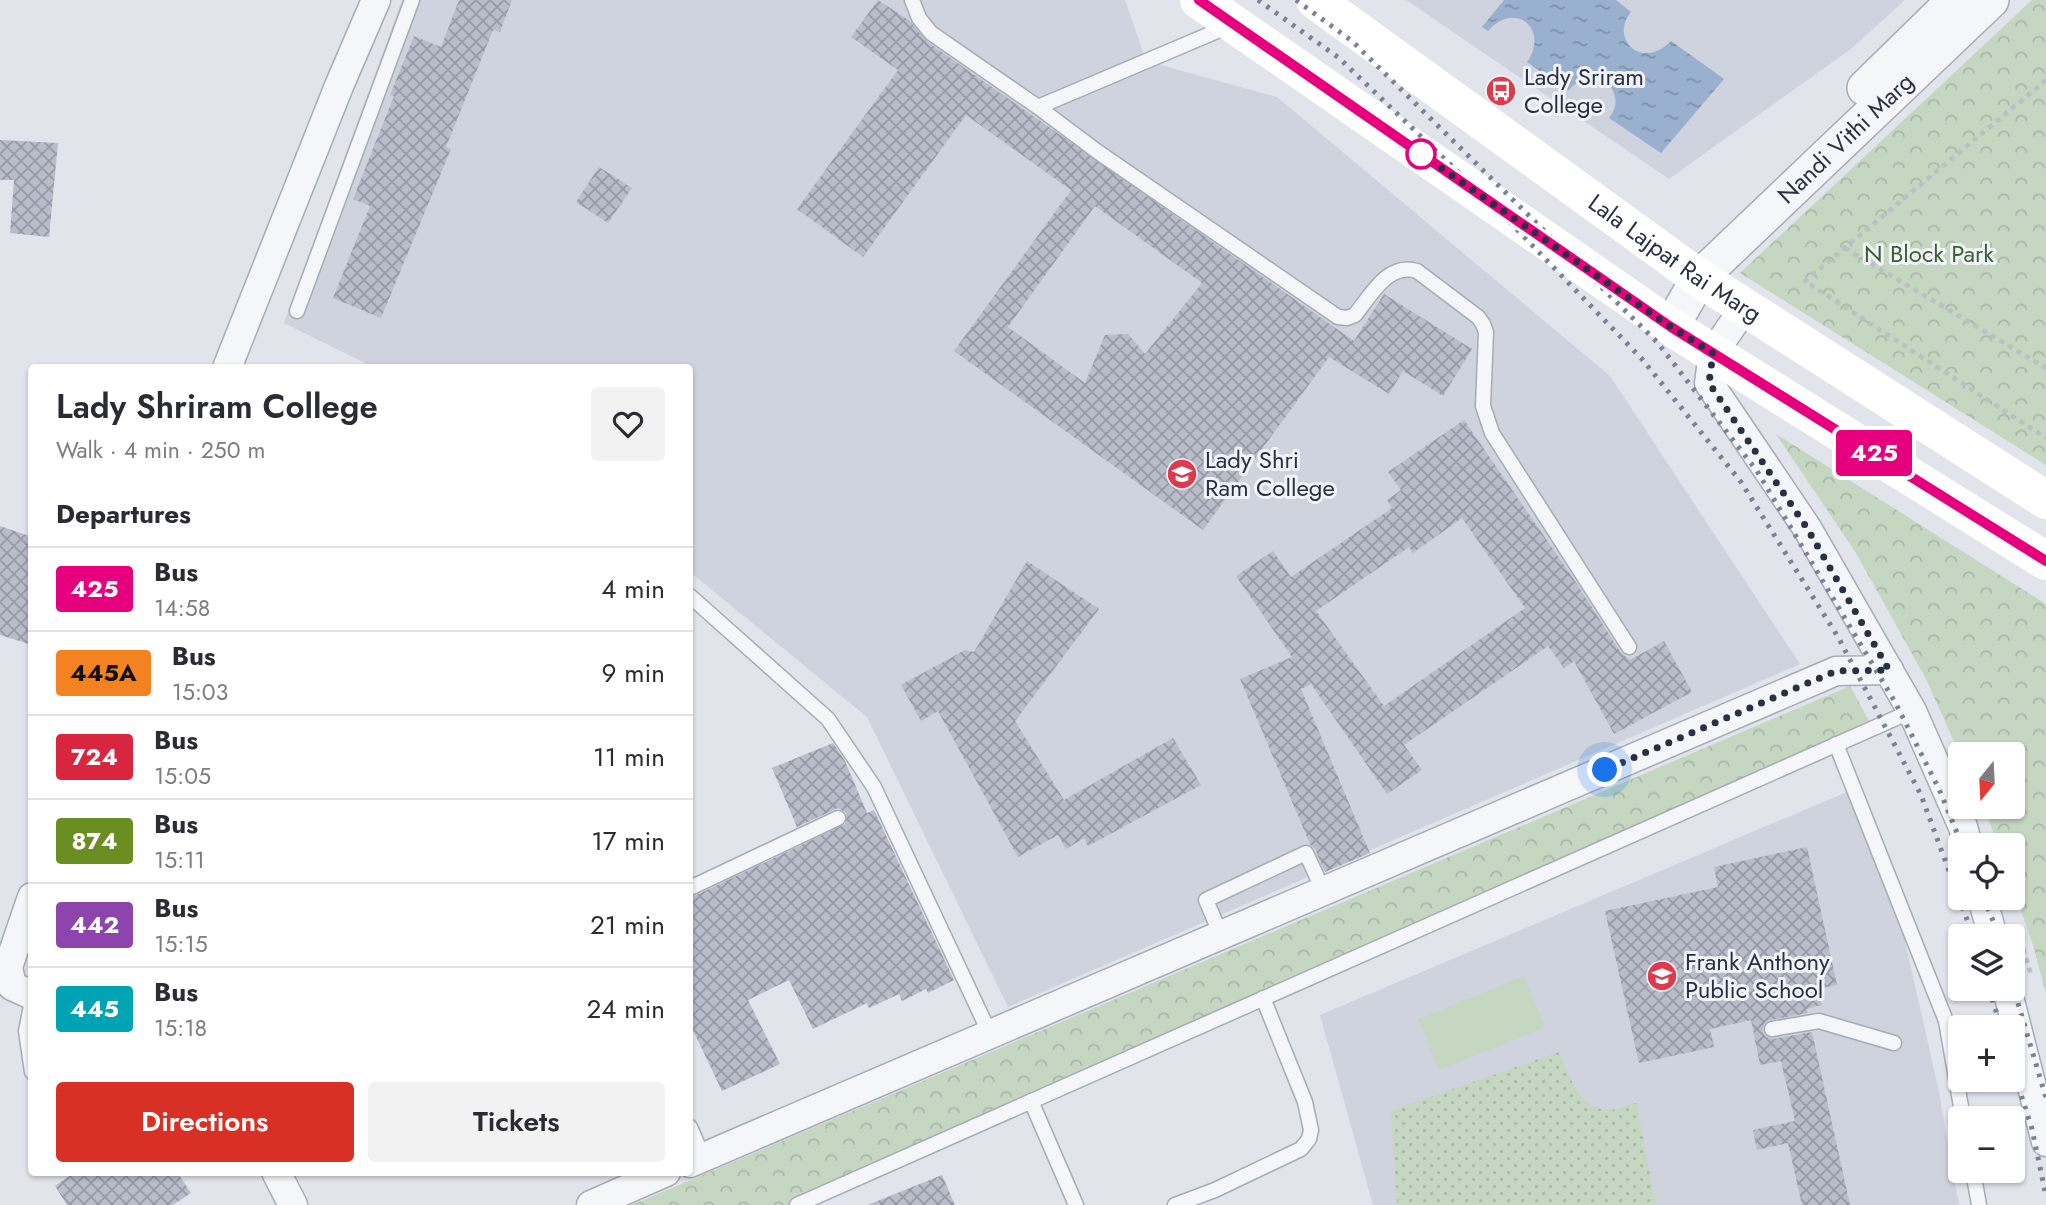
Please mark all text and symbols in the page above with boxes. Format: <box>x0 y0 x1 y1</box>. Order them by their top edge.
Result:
place label: Lady Sriram College <box>1524 59 1644 122</box>
street label: Nandi Vithi Marg <box>1769 64 1921 211</box>
bus stop icon: Lady Sriram College <box>1484 74 1518 108</box>
unlabelled marker <box>1406 139 1436 169</box>
street label: Lala Lajpat Rai Marg <box>1581 185 1769 331</box>
park label: N Block Park <box>1864 236 1994 271</box>
text: Lady Shriram College <box>56 383 378 430</box>
button: heart <box>591 387 665 461</box>
line badge: 425 <box>1834 430 1914 476</box>
text: Walk · 4 min · 250 m <box>56 433 265 467</box>
text: 425 <box>1850 435 1898 470</box>
place label: Lady Shri Ram College <box>1205 442 1335 505</box>
school or university icon: Lady Shri Ram College <box>1165 457 1199 491</box>
text: Departures <box>56 495 191 533</box>
text: Bus <box>154 553 198 591</box>
text: 4 min <box>601 570 665 608</box>
text: 425 <box>71 571 118 606</box>
text: 14:58 <box>154 591 210 625</box>
text: Bus <box>172 637 216 675</box>
text: 9 min <box>602 654 665 692</box>
text: 445A <box>70 655 137 690</box>
text: 15:03 <box>172 675 228 709</box>
text: Bus <box>154 721 198 759</box>
text: 11 min <box>593 738 665 776</box>
text: 724 <box>71 739 118 774</box>
north arrow <box>1948 742 2025 819</box>
map controls <box>1948 742 2025 1183</box>
your location <box>1587 752 1622 787</box>
text: 15:05 <box>154 759 211 793</box>
text: Bus <box>154 805 198 843</box>
text: 17 min <box>591 822 665 860</box>
text: 874 <box>72 823 117 858</box>
button: locate <box>1948 833 2025 910</box>
text: 15:11 <box>154 843 205 877</box>
text: Bus <box>154 889 198 927</box>
text: 21 min <box>590 906 665 944</box>
text: 442 <box>70 907 119 942</box>
button: layers <box>1948 924 2025 1001</box>
text: 15:15 <box>154 927 208 961</box>
place label: Frank Anthony Public School <box>1685 944 1830 1007</box>
school or university icon: Frank Anthony Public School <box>1645 959 1679 993</box>
text: Bus <box>154 973 198 1011</box>
text: 24 min <box>587 990 665 1028</box>
text: 445 <box>70 991 119 1026</box>
text: 15:18 <box>154 1011 207 1045</box>
button: + <box>1948 1015 2025 1092</box>
button: Directions <box>56 1082 354 1162</box>
button: Tickets <box>368 1082 665 1162</box>
button: − <box>1948 1106 2025 1183</box>

